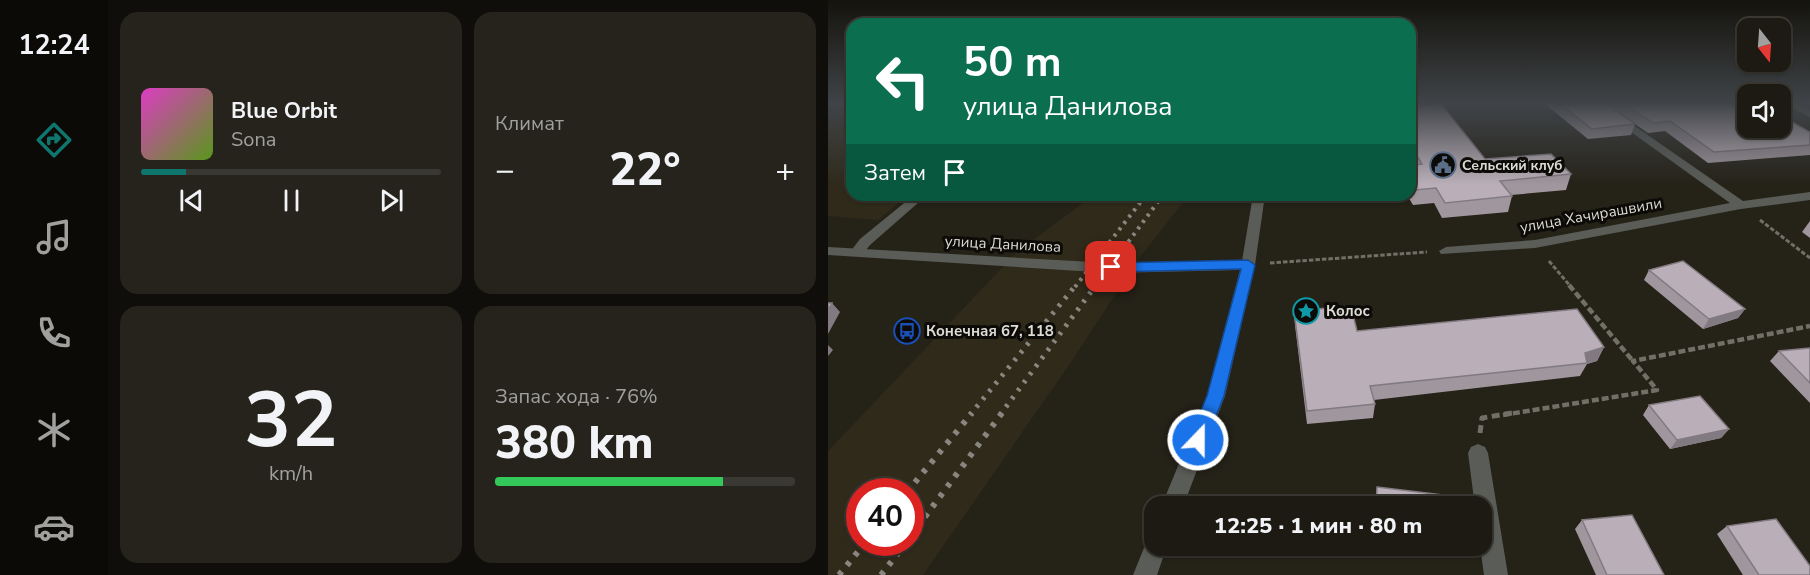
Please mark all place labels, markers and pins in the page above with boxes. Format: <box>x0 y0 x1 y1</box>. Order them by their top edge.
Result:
public building icon: Сельский клуб <box>1428 150 1458 180</box>
place label: Сельский клуб <box>1462 156 1563 175</box>
pin <box>1085 241 1136 292</box>
place icon: Колос <box>1291 296 1321 326</box>
place label: Колос <box>1326 301 1370 321</box>
bus stop icon: Конечная 67, 118 <box>892 316 922 346</box>
place label: Конечная 67, 118 <box>926 321 1054 341</box>

